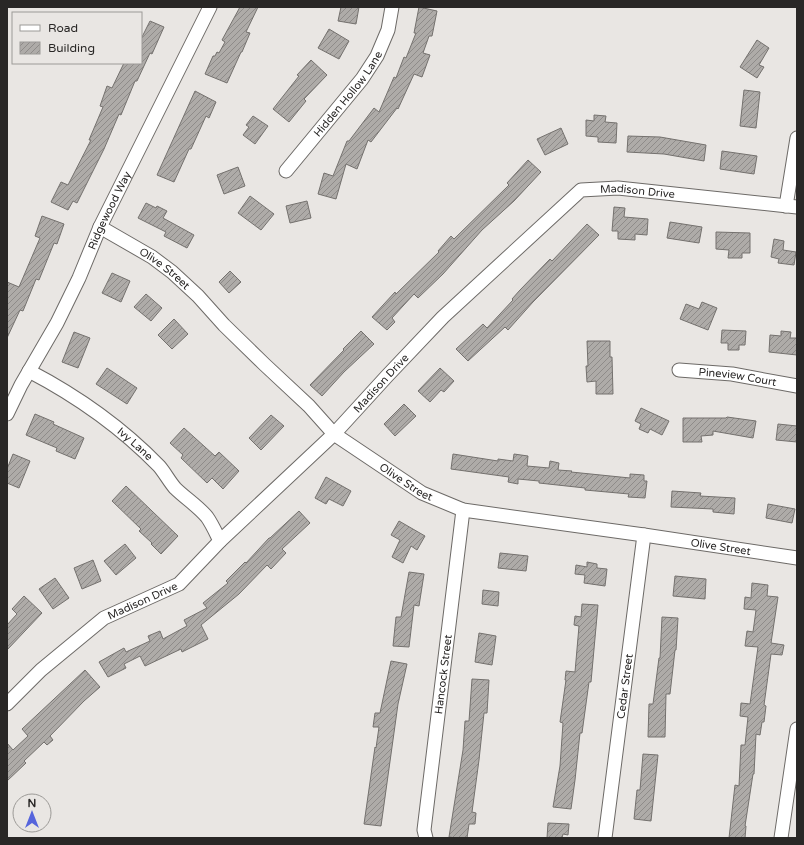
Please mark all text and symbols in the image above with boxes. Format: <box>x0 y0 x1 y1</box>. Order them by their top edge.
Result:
legend <box>12 12 142 64</box>
text: Road <box>48 21 78 35</box>
text: Building <box>48 41 95 55</box>
street label: Hidden Hollow Lane <box>311 49 385 139</box>
street label: Ridgewood Way <box>85 169 133 251</box>
street label: Madison Drive <box>600 181 676 201</box>
street label: Olive Street <box>137 245 193 292</box>
street label: Madison Drive <box>350 351 411 415</box>
street label: Pineview Court <box>698 365 778 389</box>
street label: Ivy Lane <box>115 424 156 463</box>
street label: Olive Street <box>377 460 435 503</box>
street label: Olive Street <box>690 536 752 557</box>
street label: Madison Drive <box>106 579 179 622</box>
street label: Hancock Street <box>432 634 454 715</box>
street label: Cedar Street <box>614 653 635 720</box>
north arrow <box>12 793 52 833</box>
text: N <box>28 797 36 810</box>

